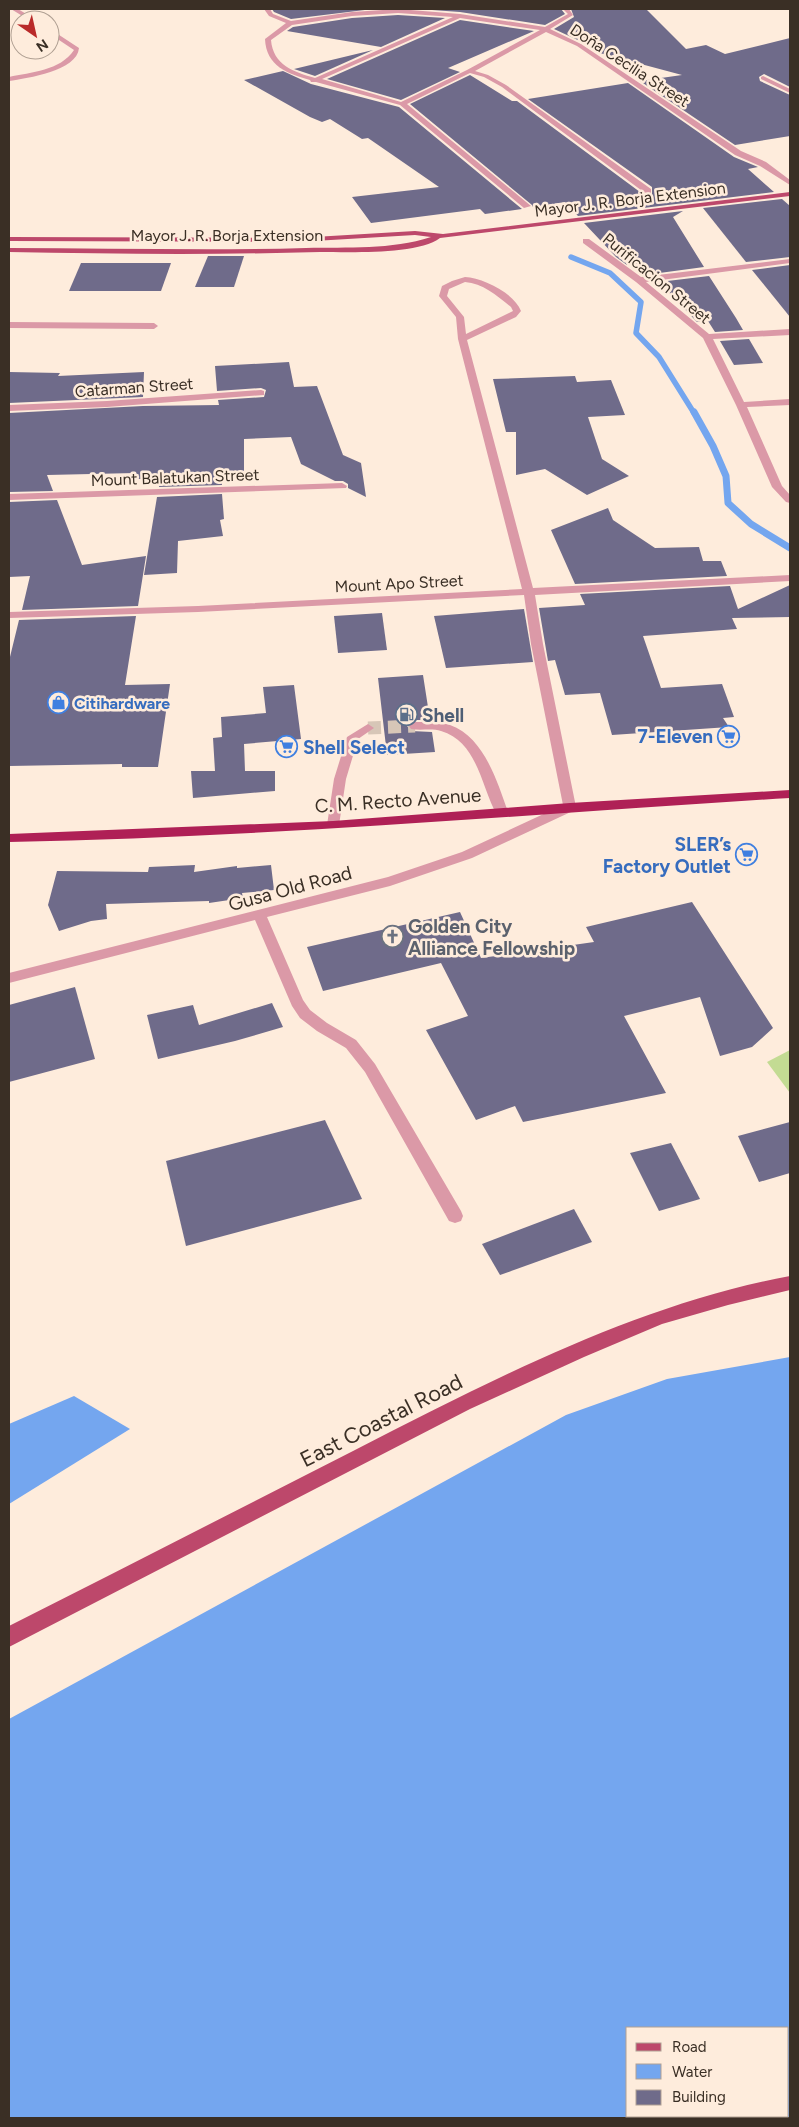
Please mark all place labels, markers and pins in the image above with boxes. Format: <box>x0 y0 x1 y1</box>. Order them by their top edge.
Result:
shop icon: Citihardware <box>46 691 70 715</box>
place label: Citihardware <box>74 694 170 713</box>
fuel station icon: Shell <box>394 703 418 727</box>
place label: Shell <box>422 704 464 727</box>
supermarket icon: 7-Eleven <box>717 724 741 748</box>
place label: 7-Eleven <box>637 725 713 748</box>
supermarket icon: Shell Select <box>275 735 299 759</box>
place label: Shell Select <box>303 736 405 759</box>
place label: SLER’s Factory Outlet <box>603 833 731 878</box>
supermarket icon: SLER’s Factory Outlet <box>735 843 759 867</box>
place label: Golden City Alliance Fellowship <box>408 915 575 960</box>
church icon: Golden City Alliance Fellowship <box>380 925 404 949</box>

